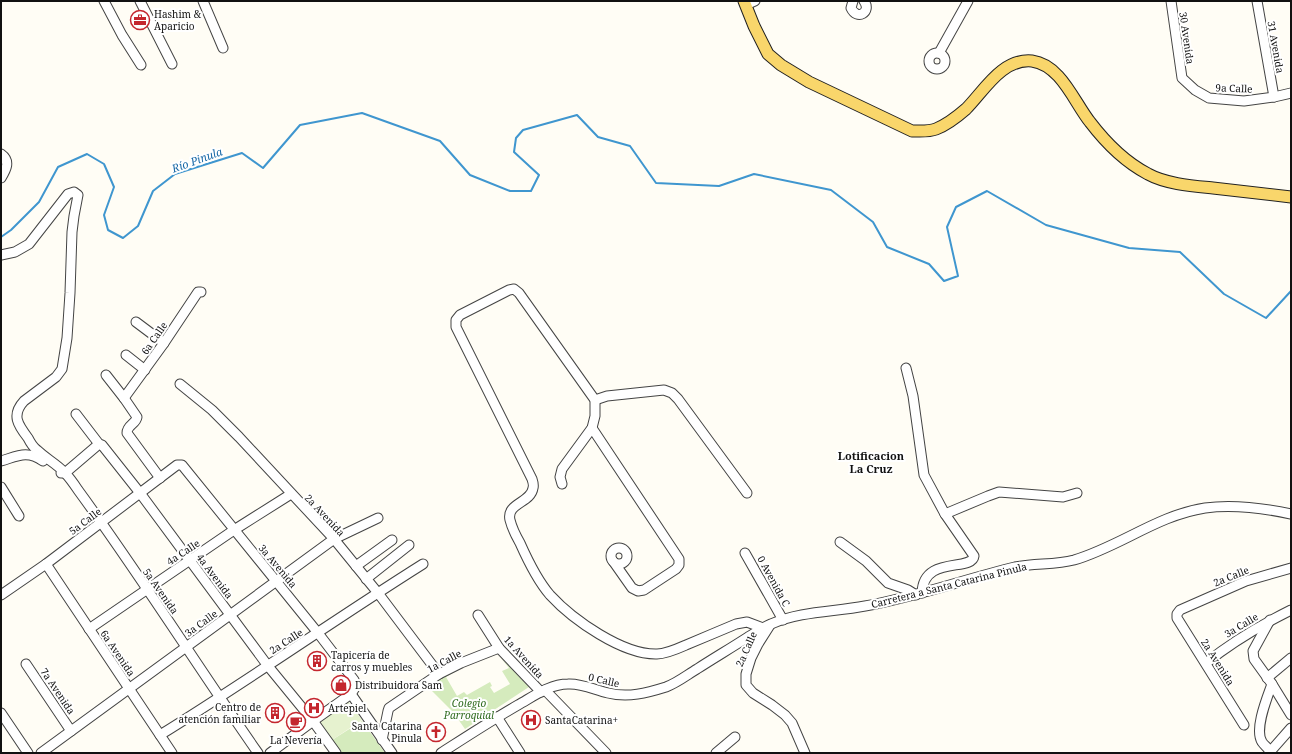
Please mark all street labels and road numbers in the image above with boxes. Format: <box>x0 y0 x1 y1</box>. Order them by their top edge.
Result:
street label: 30 Avenida <box>1176 11 1198 65</box>
street label: 31 Avenida <box>1265 20 1288 75</box>
street label: 9a Calle <box>1215 80 1253 96</box>
street label: 6a Calle <box>138 319 170 357</box>
street label: 2a Avenida <box>302 491 348 539</box>
street label: 5a Calle <box>66 504 104 538</box>
street label: 4a Calle <box>164 536 202 568</box>
street label: 3a Avenida <box>256 541 301 591</box>
street label: 4a Avenida <box>194 551 237 602</box>
street label: 0 Avenida C <box>754 553 794 609</box>
street label: Carretera a Santa Catarina Pinula <box>870 559 1029 611</box>
street label: 2a Calle <box>1211 563 1251 589</box>
street label: 5a Avenida <box>140 565 182 617</box>
street label: 3a Calle <box>182 606 220 640</box>
street label: 3a Calle <box>1221 609 1261 641</box>
street label: 2a Calle <box>267 625 305 657</box>
street label: 6a Avenida <box>97 627 139 679</box>
street label: 2a Calle <box>732 629 760 669</box>
street label: 1a Avenida <box>501 633 547 682</box>
street label: 2a Avenida <box>1198 636 1238 688</box>
street label: 1a Calle <box>424 646 464 676</box>
street label: 7a Avenida <box>37 665 79 717</box>
street label: 0 Calle <box>587 670 621 690</box>

